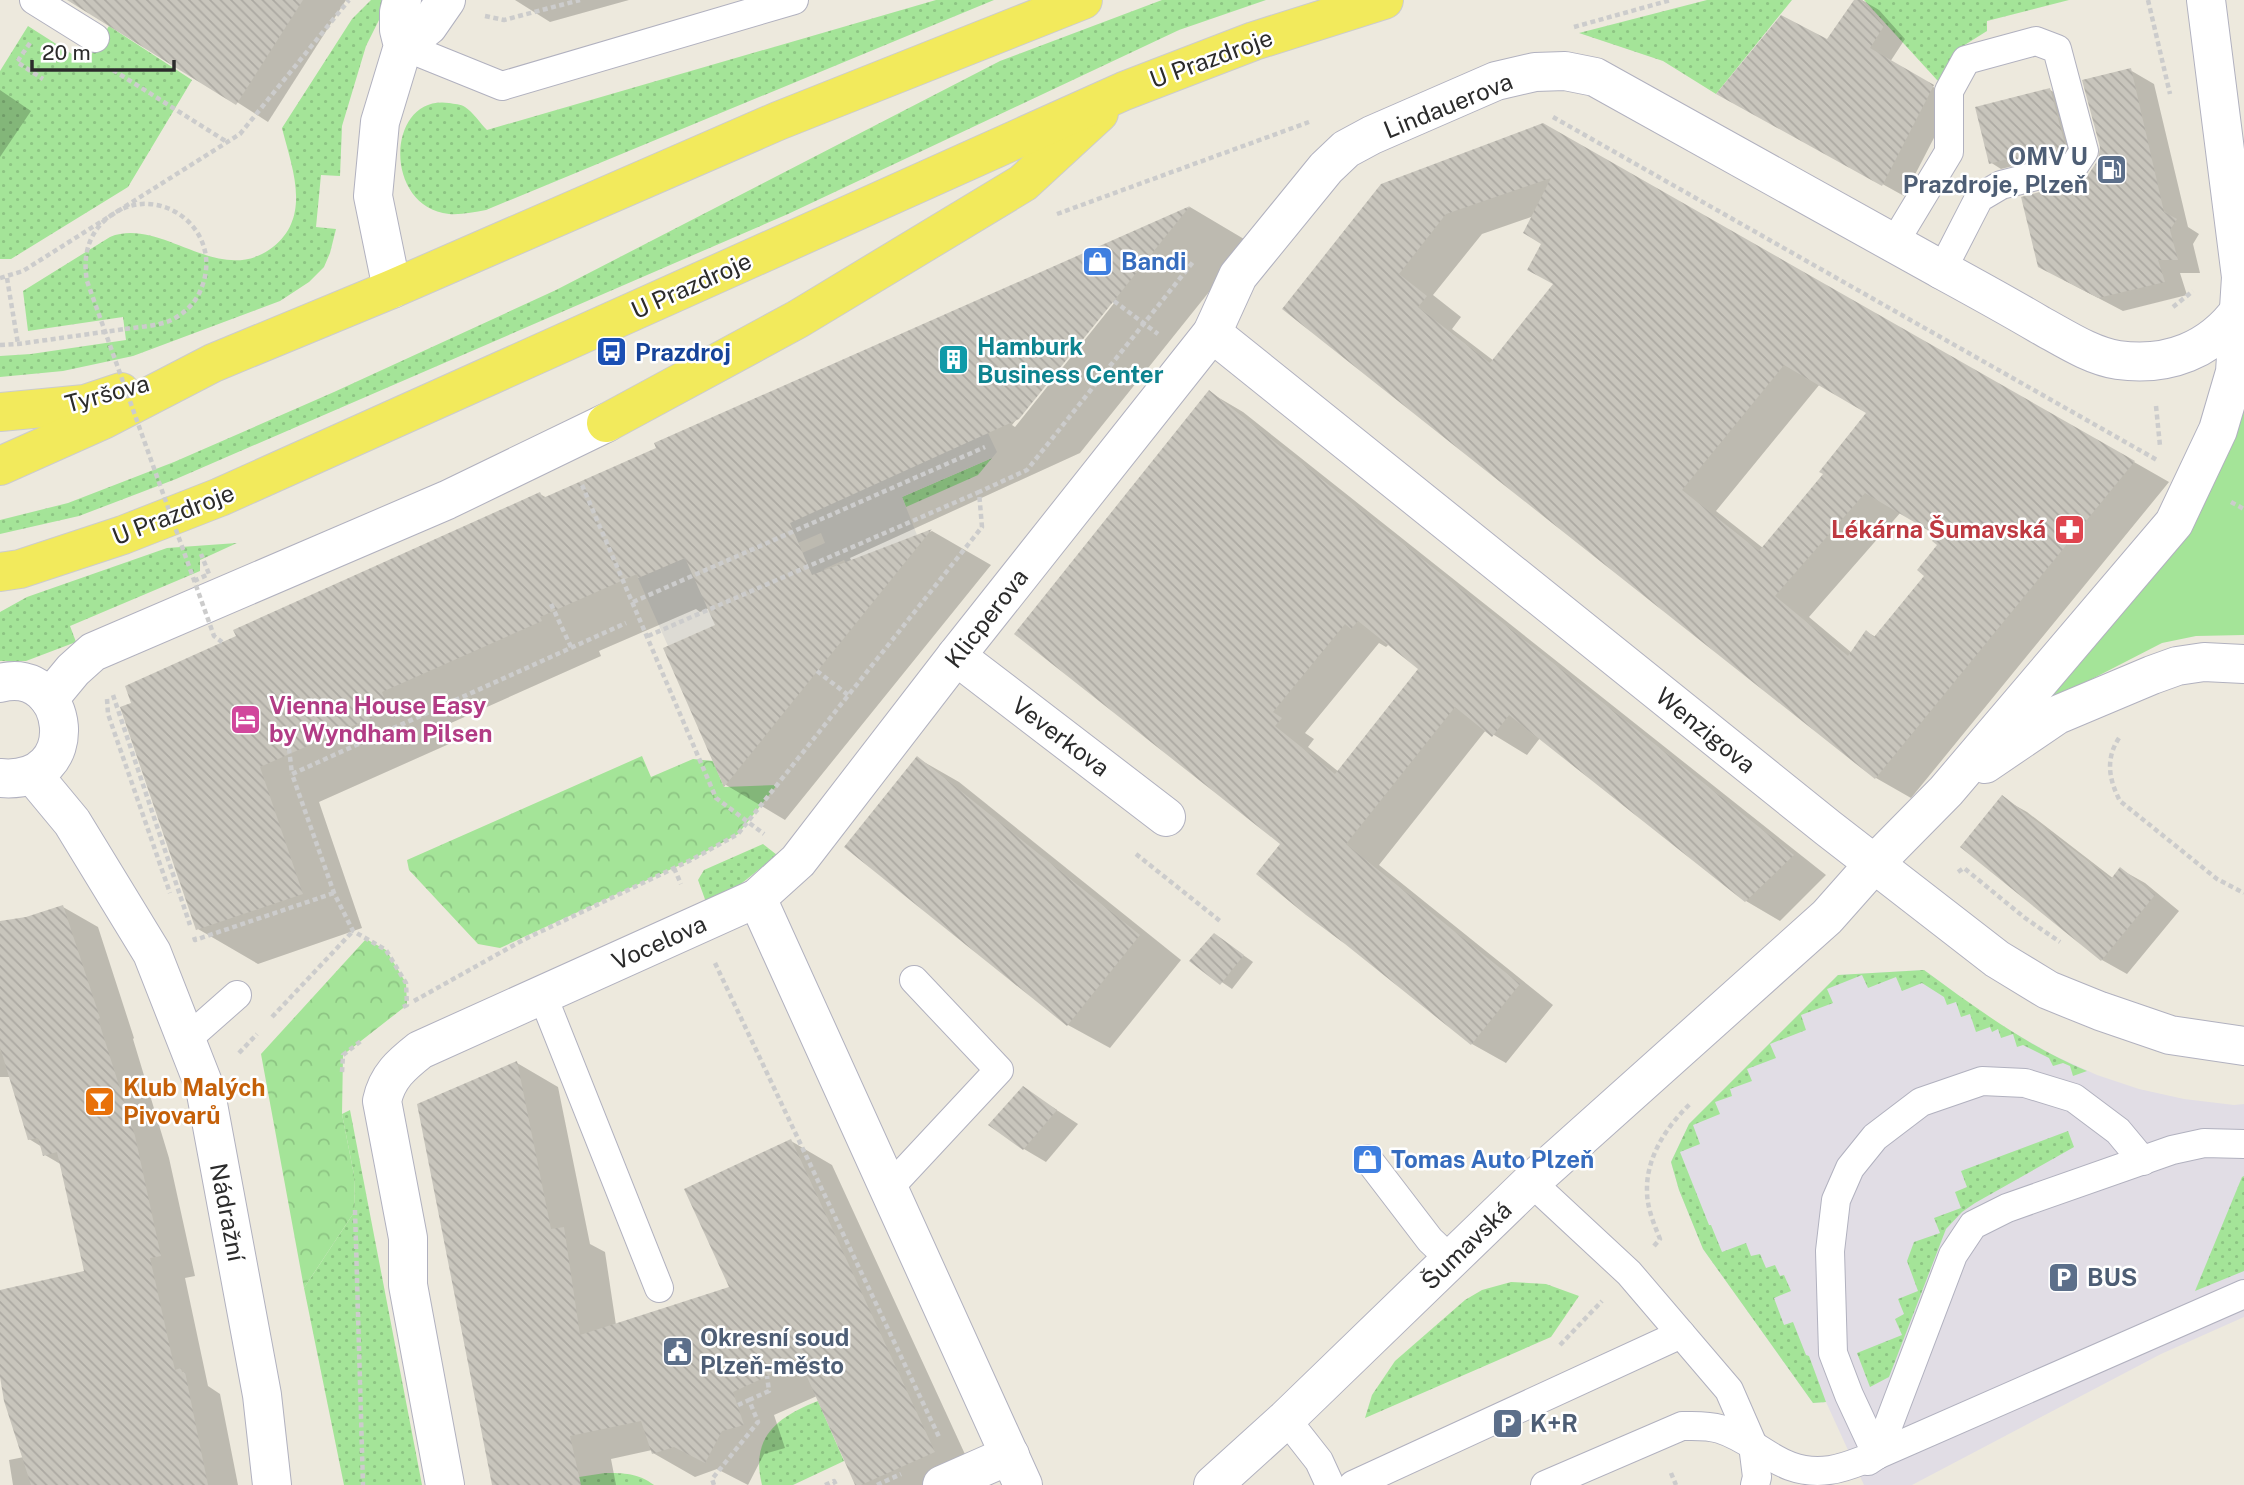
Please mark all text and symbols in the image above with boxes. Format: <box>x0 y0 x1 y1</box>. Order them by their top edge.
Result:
street label: U Prazdroje <box>1146 23 1276 93</box>
scale bar <box>32 28 173 72</box>
text: 20 m <box>42 40 91 65</box>
street label: Lindauerova <box>1379 66 1517 144</box>
place label: OMV U Prazdroje, Plzeň <box>1903 142 2088 198</box>
fuel station icon: OMV U Prazdroje, Plzeň <box>2094 153 2128 187</box>
shop icon: Bandi <box>1081 244 1115 278</box>
street label: U Prazdroje <box>627 246 755 324</box>
place label: Bandi <box>1121 247 1186 275</box>
place label: Hamburk Business Center <box>977 332 1164 388</box>
bus stop icon: Prazdroj <box>595 335 629 369</box>
place label: Prazdroj <box>635 338 731 366</box>
building icon: Hamburk Business Center <box>937 343 971 377</box>
street label: Tyršova <box>62 368 152 418</box>
street label: U Prazdroje <box>108 478 238 550</box>
pharmacy icon: Lékárna Šumavská <box>2052 512 2086 546</box>
place label: Lékárna Šumavská <box>1831 515 2046 543</box>
street label: Klicperova <box>939 563 1033 673</box>
street label: Wenzigova <box>1651 681 1761 779</box>
street label: Veverkova <box>1007 690 1115 782</box>
place label: Vienna House Easy by Wyndham Pilsen <box>269 691 492 747</box>
hotel icon: Vienna House Easy by Wyndham Pilsen <box>229 702 263 736</box>
street label: Vocelova <box>607 909 711 975</box>
place label: Klub Malých Pivovarů <box>123 1073 266 1129</box>
bar icon: Klub Malých Pivovarů <box>83 1084 117 1118</box>
shop icon: Tomas Auto Plzeň <box>1351 1142 1385 1176</box>
place label: Tomas Auto Plzeň <box>1391 1145 1594 1173</box>
street label: Nádražní <box>205 1161 251 1264</box>
street label: Šumavská <box>1415 1195 1517 1295</box>
parking icon: BUS <box>2047 1260 2081 1294</box>
place label: BUS <box>2087 1263 2137 1291</box>
place label: Okresní soud Plzeň-město <box>700 1323 849 1379</box>
public building icon: Okresní soud Plzeň-město <box>660 1334 694 1368</box>
parking icon: K+R <box>1490 1406 1524 1440</box>
place label: K+R <box>1530 1409 1578 1437</box>

